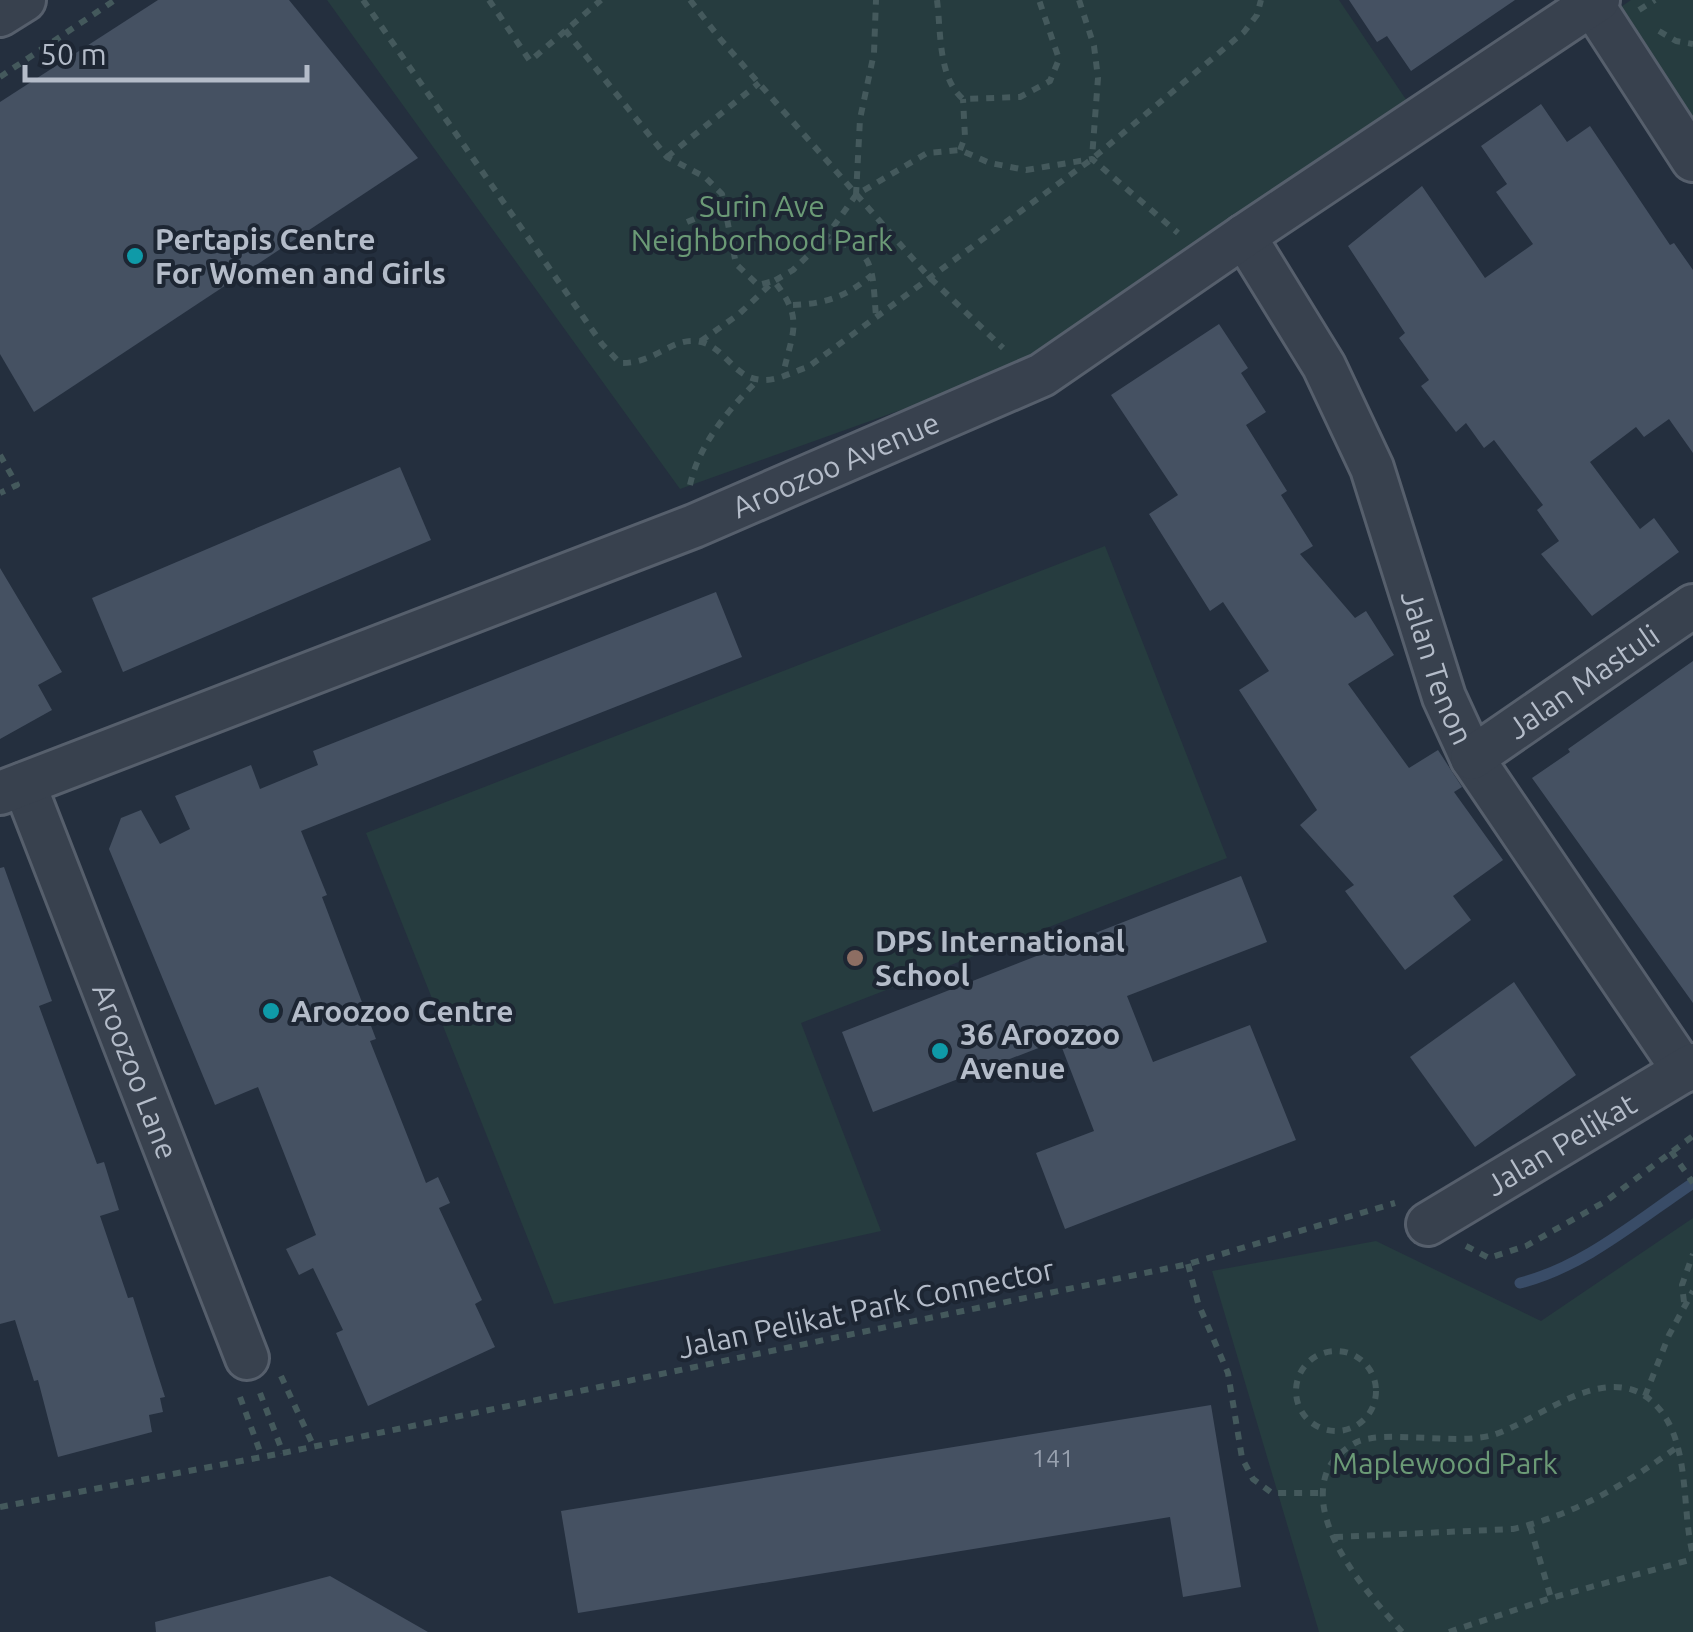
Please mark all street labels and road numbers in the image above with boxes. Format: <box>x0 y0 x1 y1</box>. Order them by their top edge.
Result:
street label: Aroozoo Avenue <box>727 405 944 524</box>
street label: Jalan Tenon <box>1394 586 1480 750</box>
street label: Jalan Mastuli <box>1501 618 1665 745</box>
street label: Aroozoo Lane <box>86 978 185 1164</box>
street label: Jalan Pelikat <box>1480 1086 1642 1202</box>
street label: Jalan Pelikat Park Connector <box>675 1251 1058 1365</box>

